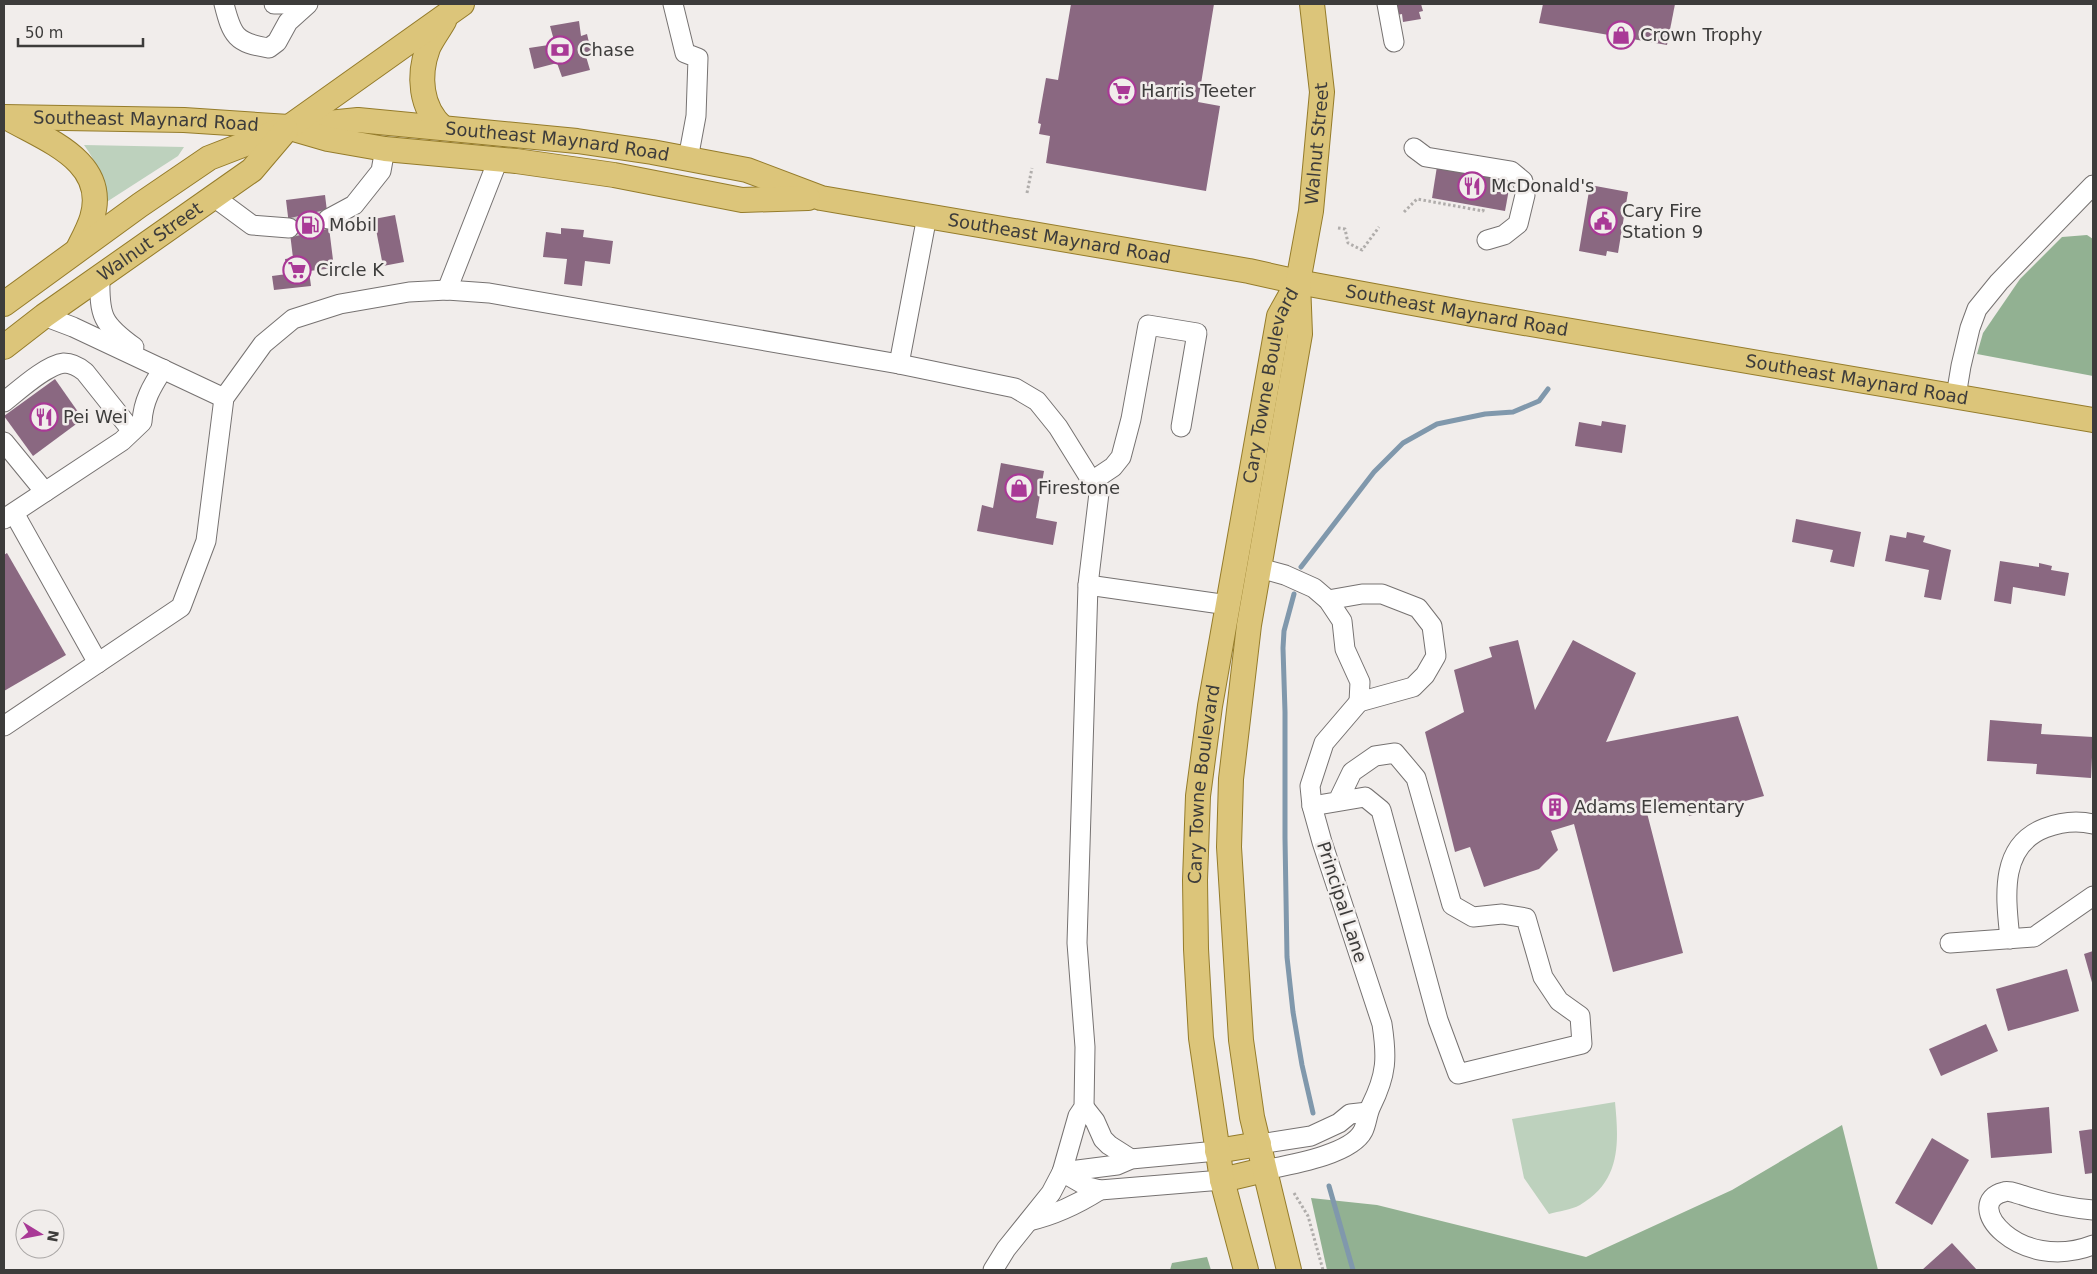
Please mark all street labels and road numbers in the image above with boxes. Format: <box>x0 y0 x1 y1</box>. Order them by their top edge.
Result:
street label: Walnut Street <box>1301 81 1332 206</box>
street label: Southeast Maynard Road <box>33 106 259 135</box>
street label: Southeast Maynard Road <box>444 117 671 165</box>
street label: Walnut Street <box>93 197 206 285</box>
street label: Southeast Maynard Road <box>946 209 1172 267</box>
street label: Southeast Maynard Road <box>1344 280 1570 340</box>
street label: Cary Towne Boulevard <box>1239 284 1303 485</box>
street label: Southeast Maynard Road <box>1744 350 1970 409</box>
street label: Cary Towne Boulevard <box>1184 683 1224 884</box>
street label: Principal Lane <box>1313 839 1372 965</box>

